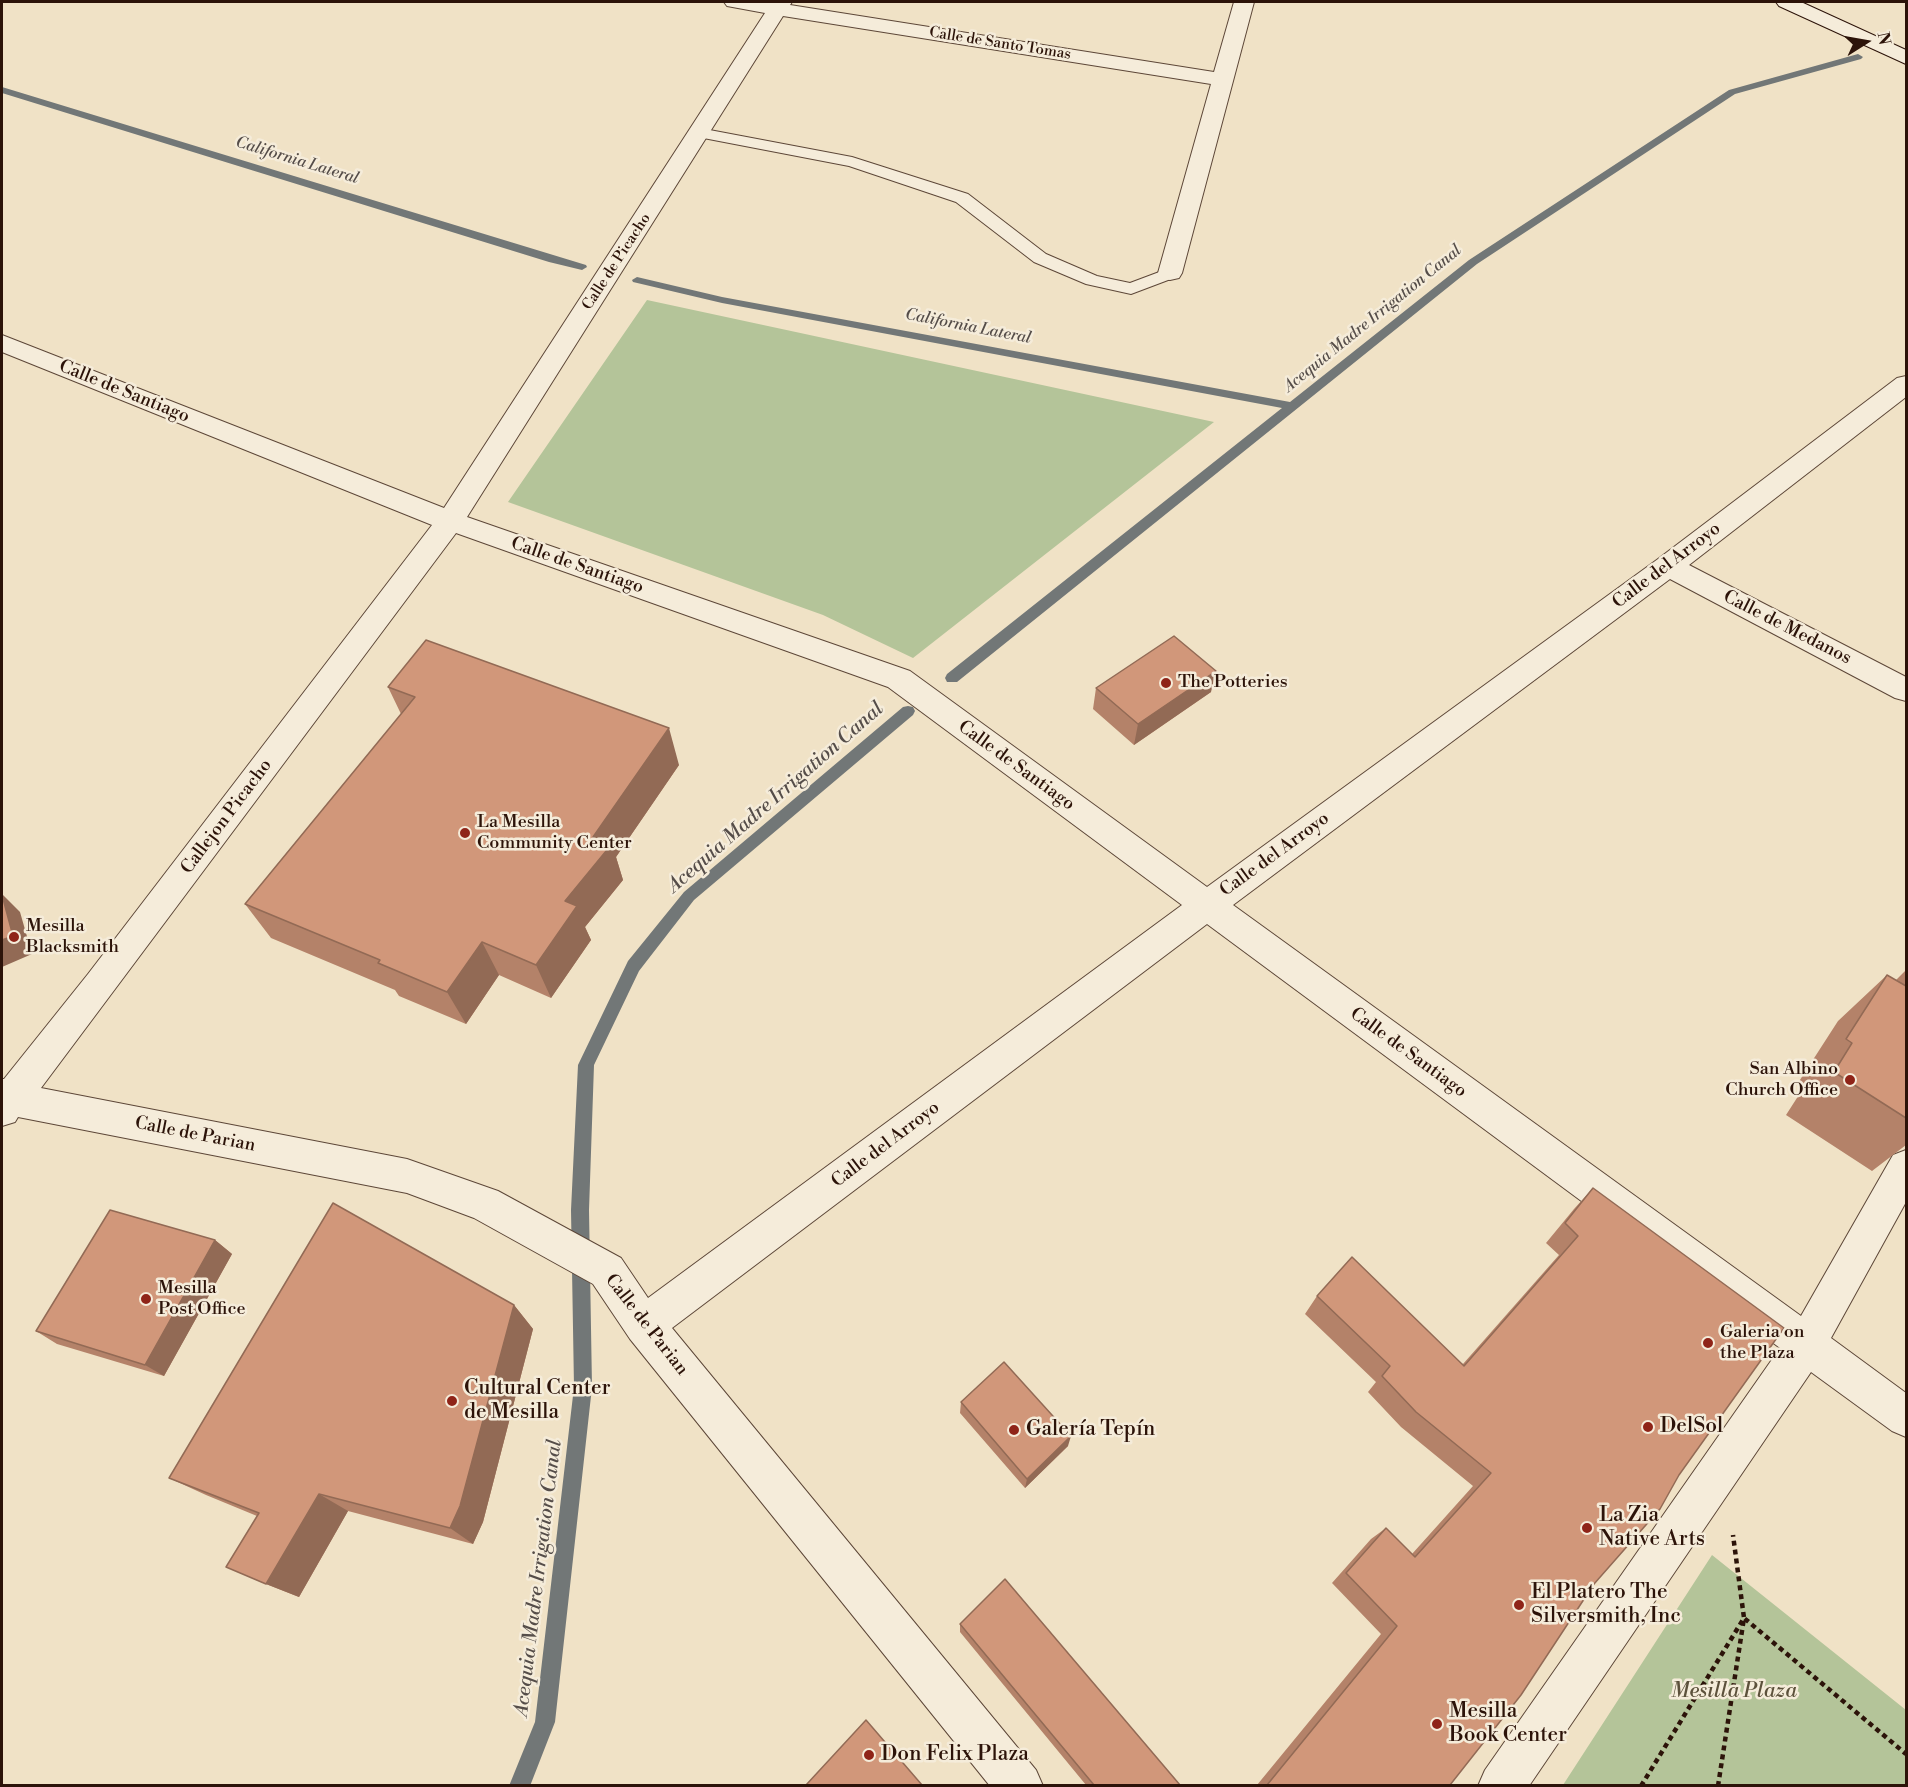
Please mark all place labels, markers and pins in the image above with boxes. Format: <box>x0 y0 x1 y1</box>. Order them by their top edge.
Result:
place label: The Potteries <box>1178 672 1288 694</box>
marker: The Potteries <box>1159 676 1173 690</box>
place label: La Mesilla Community Center <box>477 812 632 854</box>
marker: La Mesilla Community Center <box>458 826 472 840</box>
place label: Mesilla Blacksmith <box>26 916 119 958</box>
marker: Mesilla Blacksmith <box>7 930 21 944</box>
place label: San Albino Church Office <box>1725 1059 1838 1102</box>
marker: San Albino Church Office <box>1843 1073 1857 1087</box>
place label: Mesilla Post Office <box>158 1278 246 1320</box>
marker: Mesilla Post Office <box>139 1292 153 1306</box>
place label: Galeria on the Plaza <box>1720 1322 1805 1364</box>
marker: Galeria on the Plaza <box>1701 1336 1715 1350</box>
place label: Cultural Center de Mesilla <box>464 1376 611 1426</box>
marker: Cultural Center de Mesilla <box>445 1394 459 1408</box>
place label: DelSol <box>1660 1414 1723 1440</box>
place label: Galería Tepín <box>1026 1417 1155 1443</box>
marker: DelSol <box>1641 1420 1655 1434</box>
marker: Galería Tepín <box>1007 1423 1021 1437</box>
place label: La Zia Native Arts <box>1599 1503 1705 1553</box>
marker: La Zia Native Arts <box>1580 1521 1594 1535</box>
place label: El Platero The Silversmith, Inc <box>1531 1580 1681 1630</box>
marker: El Platero The Silversmith, Inc <box>1512 1598 1526 1612</box>
place label: Mesilla Book Center <box>1449 1699 1567 1749</box>
marker: Mesilla Book Center <box>1430 1717 1444 1731</box>
place label: Don Felix Plaza <box>881 1742 1029 1768</box>
marker: Don Felix Plaza <box>862 1748 876 1762</box>

